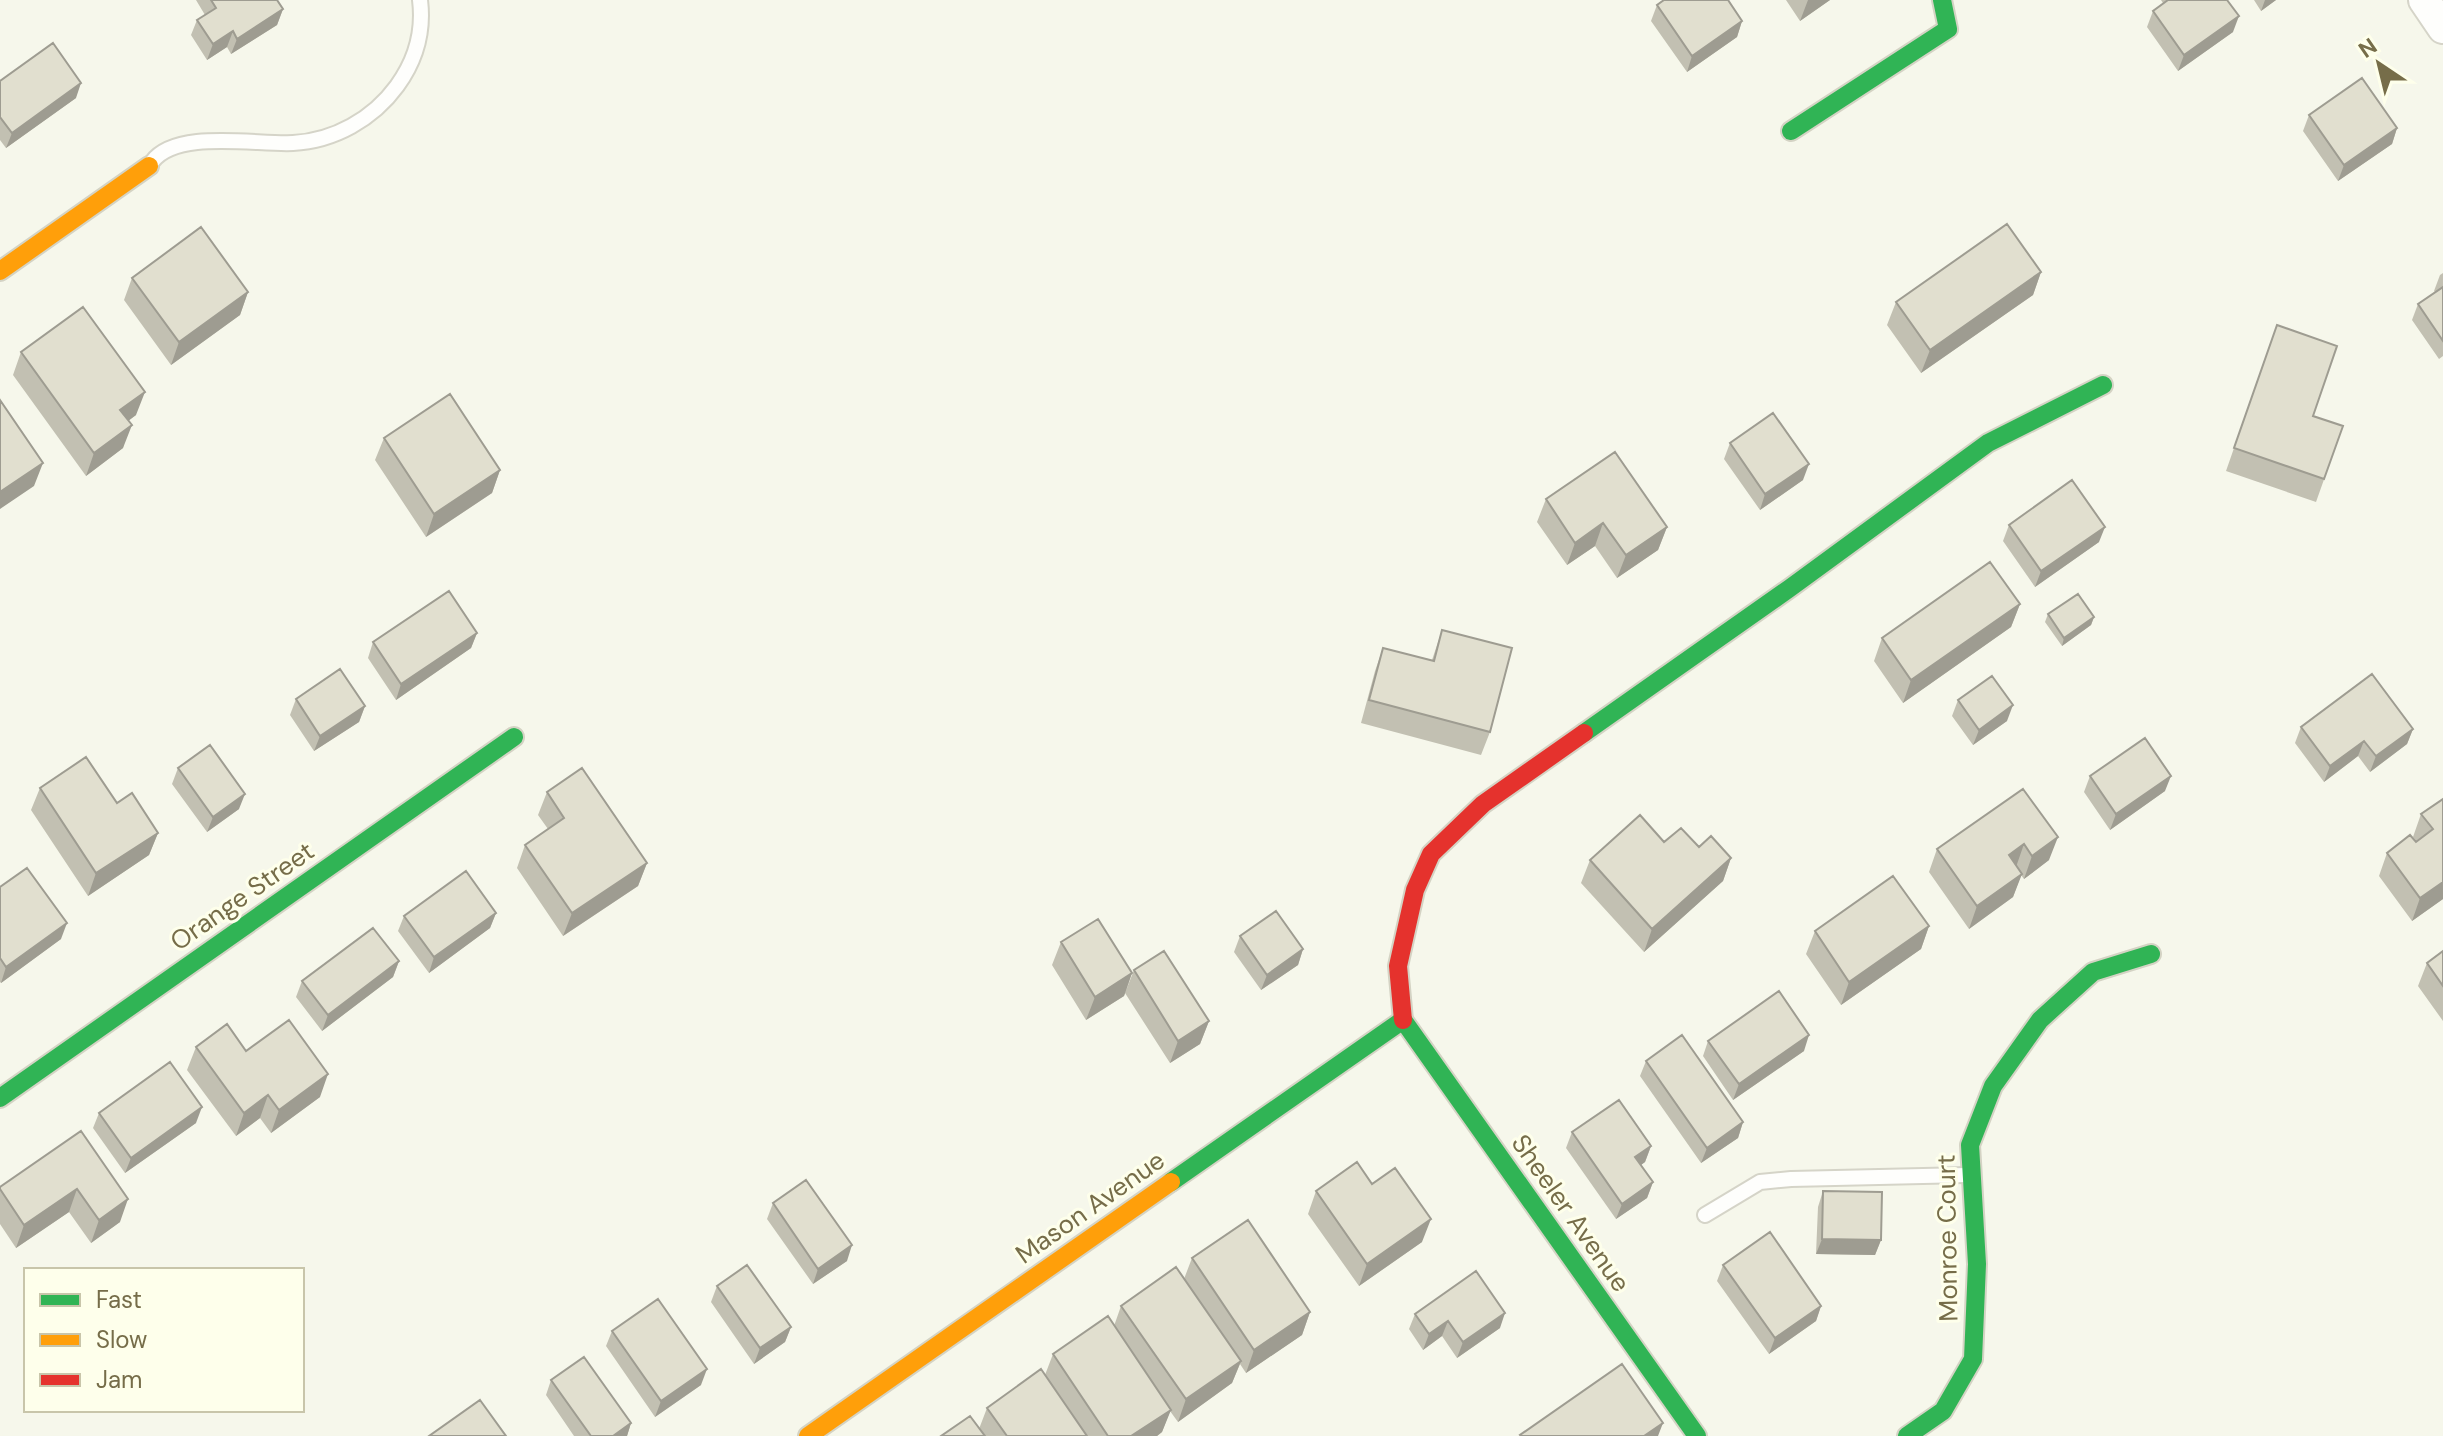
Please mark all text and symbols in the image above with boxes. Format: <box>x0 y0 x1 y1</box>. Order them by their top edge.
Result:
north arrow <box>2339 24 2419 104</box>
text: N <box>2353 32 2383 65</box>
street label: Orange Street <box>163 834 321 958</box>
street label: Sheeler Avenue <box>1504 1127 1638 1299</box>
street label: Mason Avenue <box>1009 1143 1171 1271</box>
street label: Monroe Court <box>1929 1154 1965 1322</box>
legend <box>24 1268 304 1412</box>
text: Fast <box>96 1284 142 1315</box>
text: Slow <box>96 1324 147 1355</box>
text: Jam <box>96 1364 142 1395</box>

